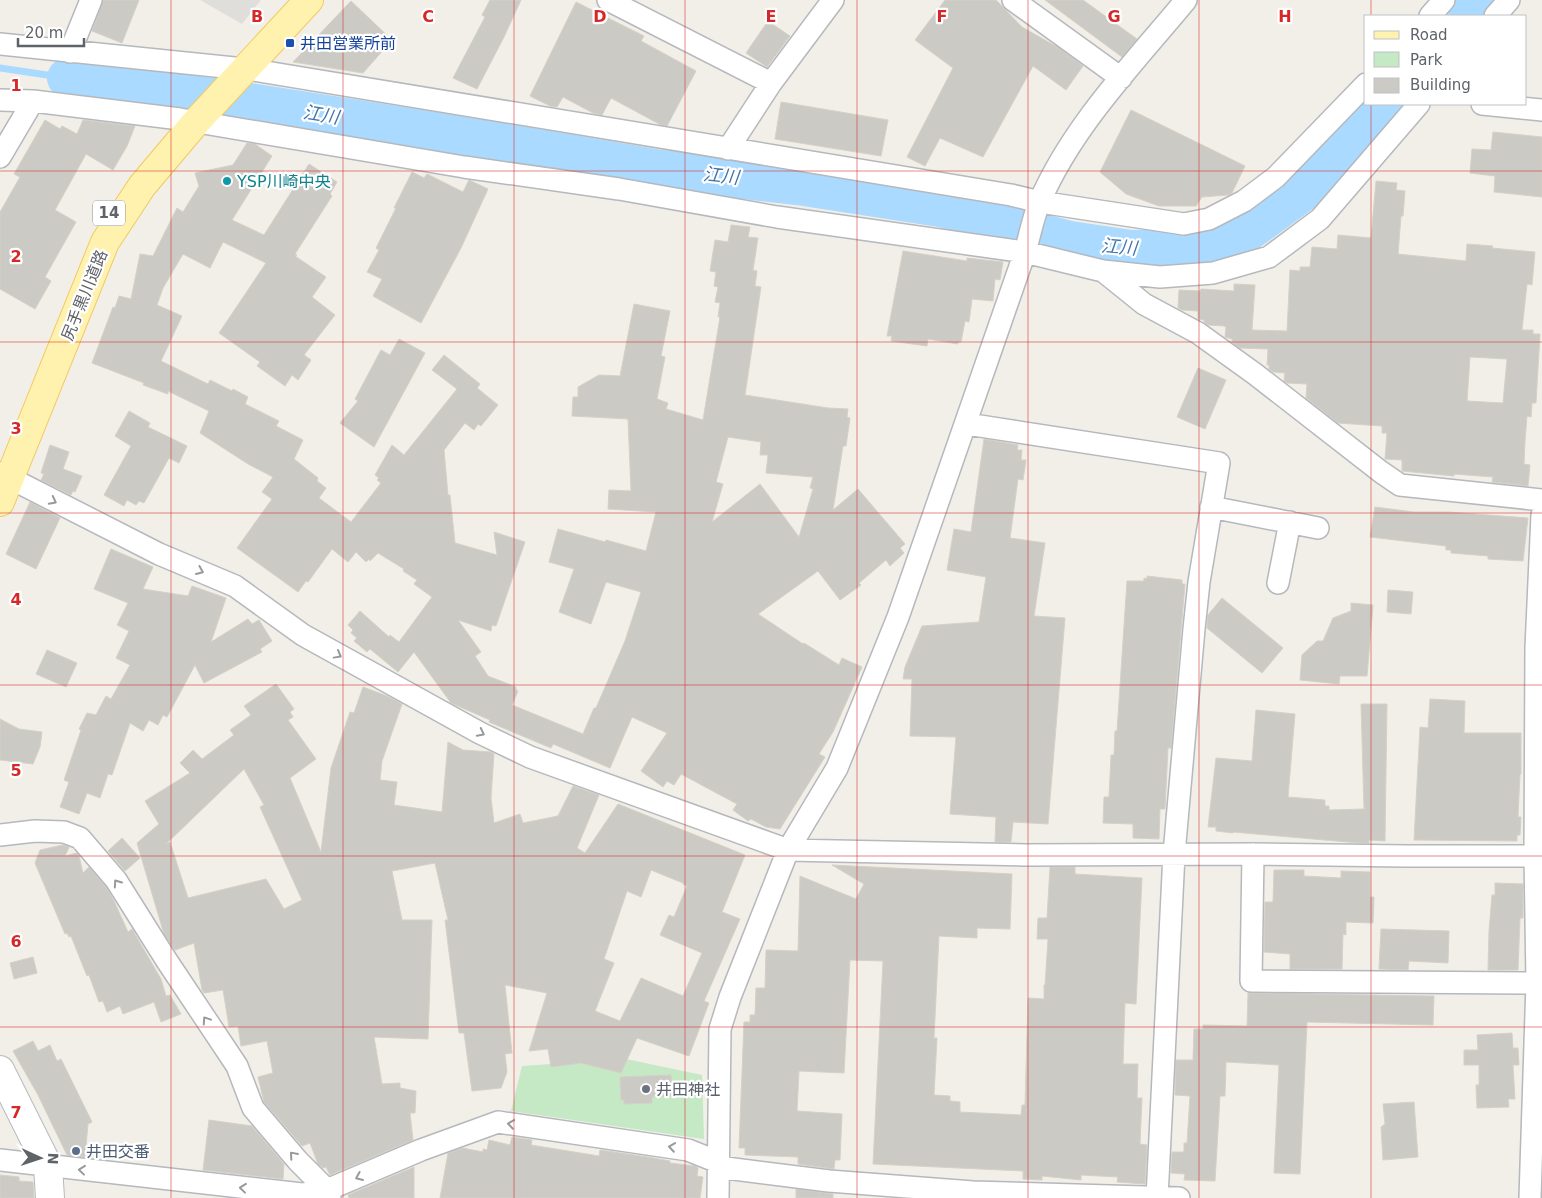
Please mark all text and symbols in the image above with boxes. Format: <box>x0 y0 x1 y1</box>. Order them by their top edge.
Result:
text: B <box>251 7 263 26</box>
text: C <box>422 7 434 26</box>
text: D <box>593 7 607 26</box>
text: E <box>766 7 776 26</box>
text: F <box>937 7 947 26</box>
text: G <box>1107 7 1121 26</box>
text: H <box>1278 7 1292 26</box>
scale bar <box>18 15 84 47</box>
legend <box>1364 15 1527 105</box>
text: 20 m <box>25 24 63 42</box>
text: Road <box>1410 26 1448 44</box>
place label: 井田営業所前 <box>300 34 396 53</box>
marker: 井田営業所前 <box>284 37 296 49</box>
text: Park <box>1410 51 1443 69</box>
text: 1 <box>10 76 22 95</box>
text: Building <box>1410 76 1471 94</box>
water label: 江川 <box>302 101 342 128</box>
water label: 江川 <box>702 163 742 188</box>
place label: YSP川崎中央 <box>236 172 331 191</box>
marker: YSP川崎中央 <box>221 175 233 187</box>
road number: 14 <box>93 200 125 226</box>
water label: 江川 <box>1100 234 1140 259</box>
text: 2 <box>10 247 22 266</box>
street label: 尻手黒川道路 <box>58 247 111 343</box>
text: 3 <box>10 419 22 438</box>
one-way arrow <box>48 495 57 505</box>
one-way arrow <box>195 566 203 576</box>
text: 4 <box>10 590 22 609</box>
one-way arrow <box>333 648 342 658</box>
one-way arrow <box>475 727 484 737</box>
text: 5 <box>10 761 22 780</box>
one-way arrow <box>114 879 123 889</box>
text: 6 <box>10 932 22 951</box>
one-way arrow <box>203 1016 212 1025</box>
place label: 井田神社 <box>656 1080 720 1099</box>
marker: 井田神社 <box>640 1083 652 1095</box>
text: 7 <box>10 1103 22 1122</box>
one-way arrow <box>506 1119 514 1130</box>
north arrow <box>15 1133 65 1183</box>
place label: 井田交番 <box>86 1142 150 1161</box>
one-way arrow <box>667 1143 676 1153</box>
marker: 井田交番 <box>70 1145 82 1157</box>
one-way arrow <box>290 1151 299 1160</box>
text: N <box>45 1152 61 1165</box>
one-way arrow <box>78 1165 86 1176</box>
one-way arrow <box>355 1170 364 1181</box>
one-way arrow <box>239 1183 247 1194</box>

